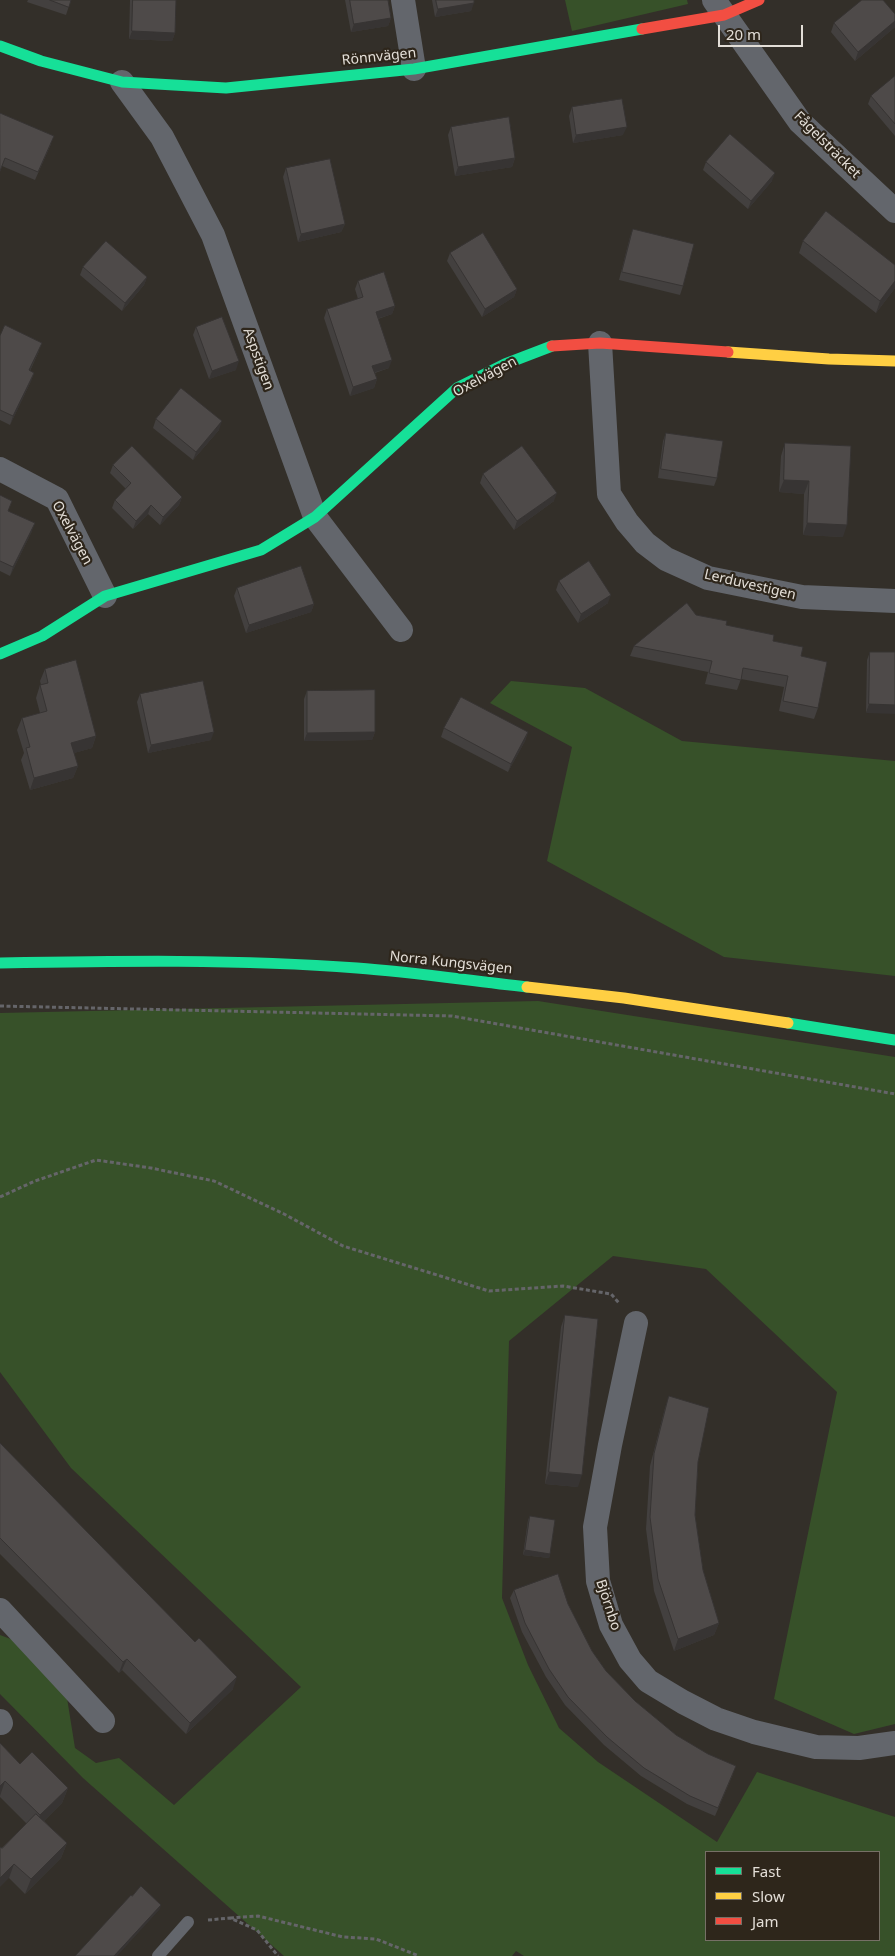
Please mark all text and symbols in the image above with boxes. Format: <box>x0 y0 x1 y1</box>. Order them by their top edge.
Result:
scale bar <box>720 15 805 47</box>
text: 20 m <box>726 24 761 44</box>
street label: Rönnvägen <box>341 45 417 69</box>
street label: Fågelsträcket <box>790 108 864 182</box>
street label: Aspstigen <box>239 326 277 392</box>
street label: Oxelvägen <box>450 353 520 401</box>
street label: Oxelvägen <box>48 498 96 568</box>
street label: Lerduvestigen <box>703 566 797 604</box>
street label: Norra Kungsvägen <box>389 948 513 978</box>
street label: Björnbo <box>592 1577 624 1633</box>
legend <box>705 1851 880 1941</box>
text: Fast <box>752 1861 781 1881</box>
text: Slow <box>752 1886 785 1906</box>
text: Jam <box>752 1911 779 1931</box>

